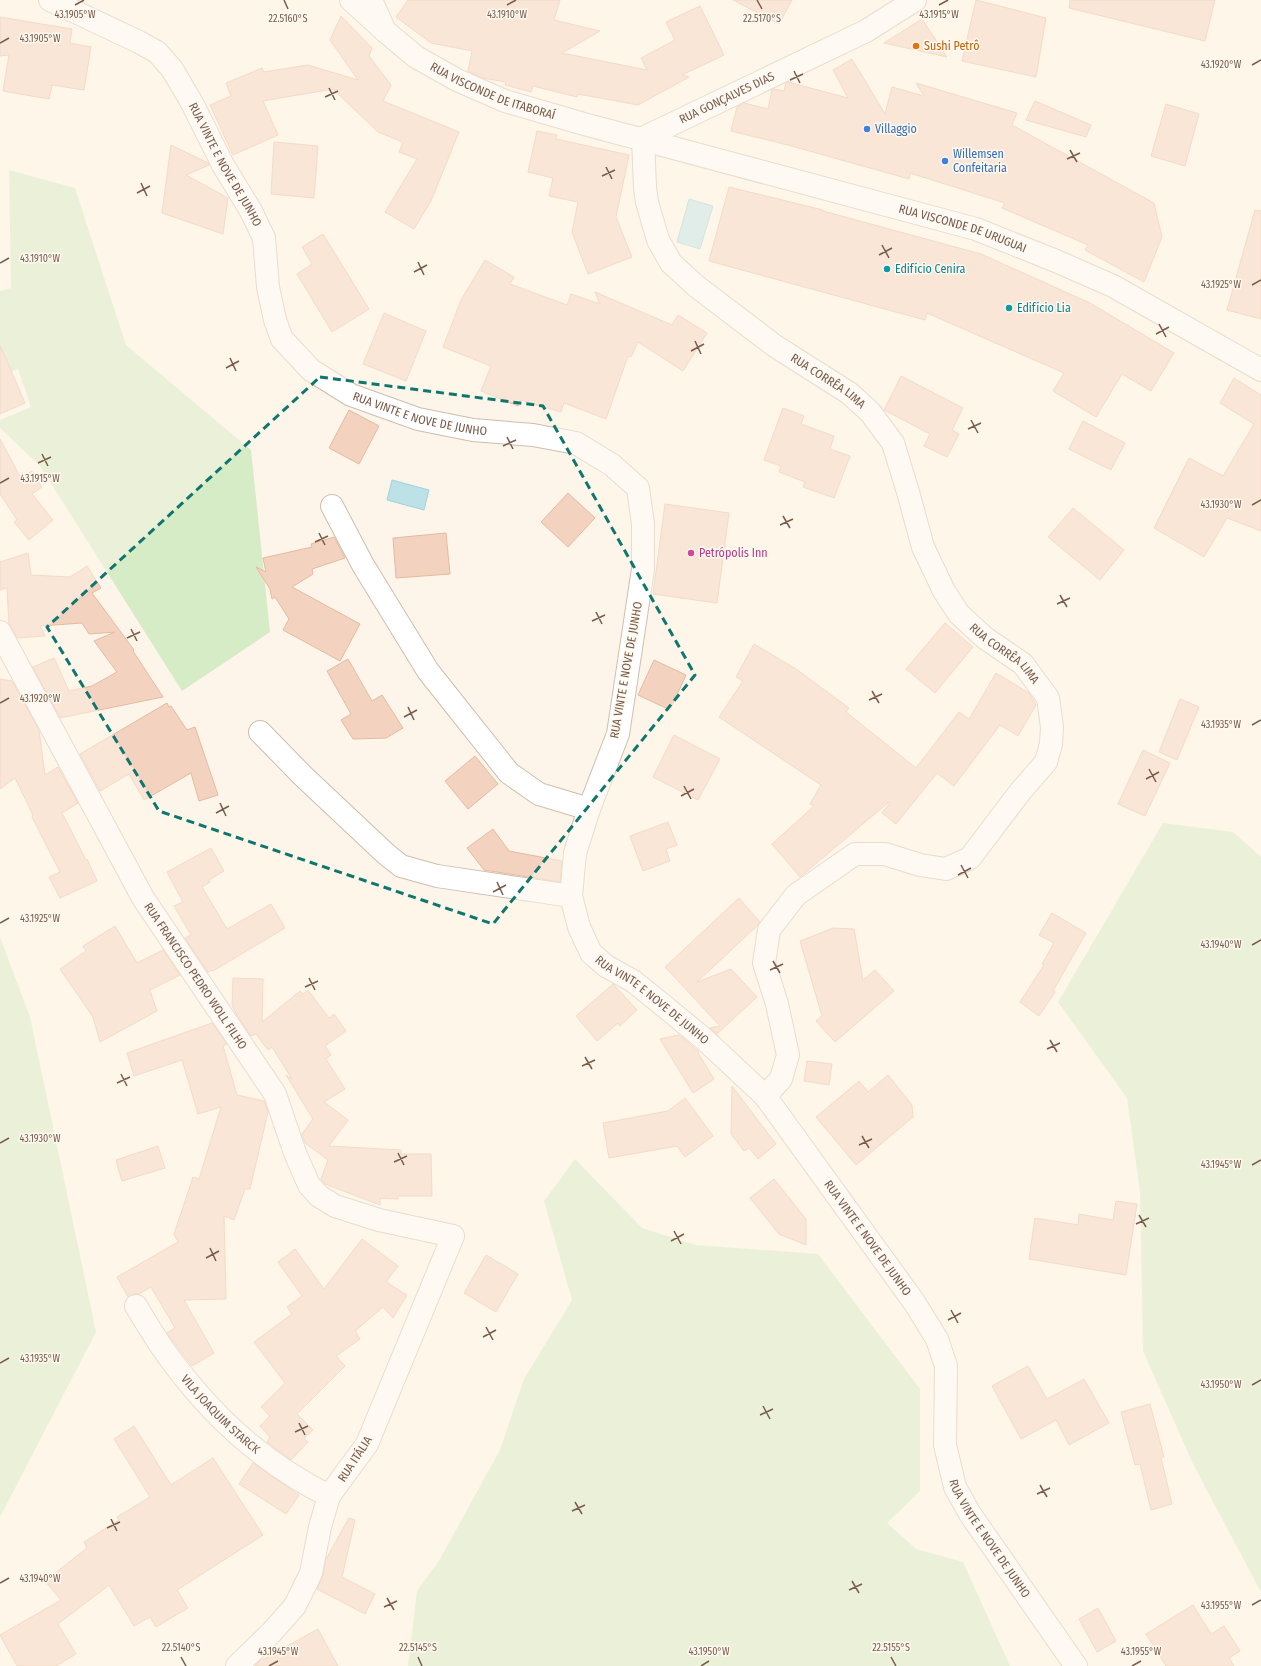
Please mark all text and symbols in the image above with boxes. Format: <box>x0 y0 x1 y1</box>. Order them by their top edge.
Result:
text: 43.1905°W <box>55 9 96 21</box>
text: 43.1910°W <box>487 9 528 21</box>
text: 43.1915°W <box>919 9 959 21</box>
text: 22.5160°S <box>269 13 307 25</box>
text: 22.5170°S <box>743 13 781 25</box>
text: 43.1905°W <box>20 33 61 45</box>
place label: Sushi Petrô <box>924 39 979 53</box>
marker: Sushi Petrô <box>911 41 921 51</box>
street label: RUA VISCONDE DE ITABORAÍ <box>428 59 557 122</box>
text: 43.1920°W <box>1201 59 1242 71</box>
street label: RUA GONÇALVES DIAS <box>677 69 777 127</box>
street label: RUA VINTE E NOVE DE JUNHO <box>186 100 264 229</box>
place label: Villaggio <box>875 122 917 136</box>
marker: Villaggio <box>862 124 872 134</box>
place label: Willemsen Confeitaria <box>953 147 1007 175</box>
marker: Willemsen Confeitaria <box>940 156 950 166</box>
street label: RUA VISCONDE DE URUGUAI <box>897 202 1028 255</box>
text: 43.1910°W <box>20 253 61 265</box>
place label: Edifício Cenira <box>895 262 966 276</box>
marker: Edifício Cenira <box>882 264 892 274</box>
text: 43.1925°W <box>1201 279 1242 291</box>
place label: Edifício Lia <box>1017 301 1071 315</box>
marker: Edifício Lia <box>1004 303 1014 313</box>
street label: RUA CORRÊA LIMA <box>788 351 869 412</box>
street label: RUA VINTE E NOVE DE JUNHO <box>351 389 488 438</box>
text: 43.1915°W <box>20 473 60 485</box>
text: 43.1930°W <box>1201 499 1242 511</box>
place label: Petrópolis Inn <box>699 546 768 560</box>
marker: Petrópolis Inn <box>686 548 696 558</box>
street label: RUA VINTE E NOVE DE JUNHO <box>607 600 645 740</box>
street label: RUA CORRÊA LIMA <box>967 620 1043 687</box>
text: 43.1920°W <box>20 693 61 705</box>
text: 43.1935°W <box>1201 719 1242 731</box>
street label: RUA FRANCISCO PEDRO WOLL FILHO <box>141 900 250 1052</box>
text: 43.1925°W <box>20 913 61 925</box>
text: 43.1940°W <box>1200 939 1242 951</box>
street label: RUA VINTE E NOVE DE JUNHO <box>592 953 712 1047</box>
text: 43.1930°W <box>20 1133 61 1145</box>
text: 43.1945°W <box>1201 1159 1242 1171</box>
street label: RUA VINTE E NOVE DE JUNHO <box>821 1178 914 1298</box>
text: 43.1935°W <box>20 1353 61 1365</box>
street label: VILA JOAQUIM STARCK <box>178 1372 263 1457</box>
text: 43.1950°W <box>1200 1379 1242 1391</box>
street label: RUA ITÁLIA <box>334 1432 375 1484</box>
street label: RUA VINTE E NOVE DE JUNHO <box>946 1478 1033 1600</box>
text: 43.1940°W <box>19 1573 61 1585</box>
text: 43.1955°W <box>1201 1600 1242 1612</box>
text: 22.5140°S <box>162 1642 200 1654</box>
text: 22.5145°S <box>399 1642 437 1654</box>
text: 22.5155°S <box>872 1642 910 1654</box>
text: 43.1945°W <box>258 1646 299 1658</box>
text: 43.1950°W <box>688 1646 730 1658</box>
text: 43.1955°W <box>1121 1646 1162 1658</box>

